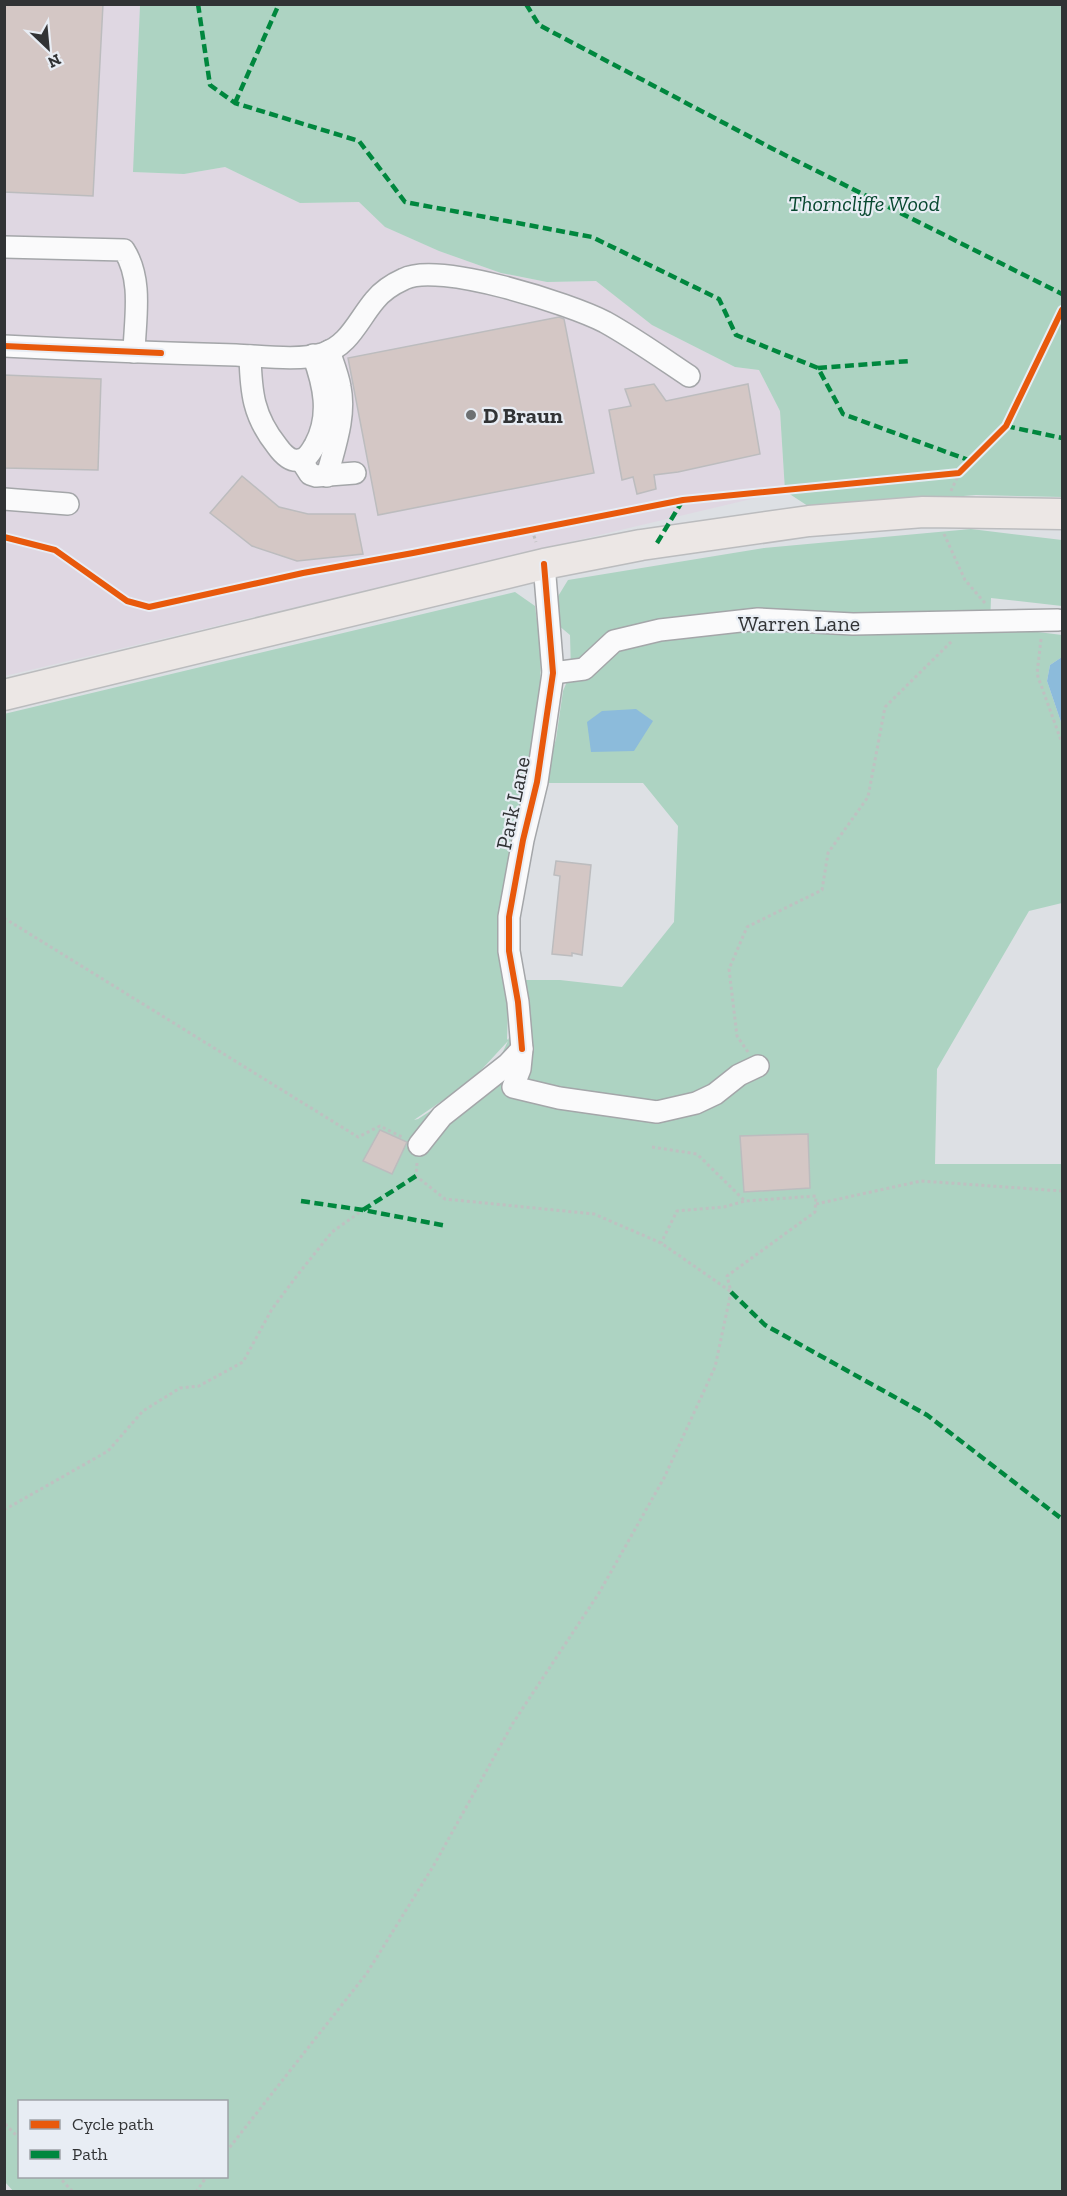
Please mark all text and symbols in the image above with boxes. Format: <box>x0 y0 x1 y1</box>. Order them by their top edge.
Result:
north arrow <box>18 18 78 78</box>
text: N <box>45 50 64 72</box>
park label: Thorncliffe Wood <box>788 190 940 217</box>
place label: D Braun <box>483 402 563 429</box>
marker: D Braun <box>464 408 478 422</box>
street label: Warren Lane <box>738 610 860 637</box>
street label: Park Lane <box>490 754 536 852</box>
legend <box>18 2100 228 2178</box>
text: Cycle path <box>72 2113 154 2135</box>
text: Path <box>72 2143 108 2165</box>

